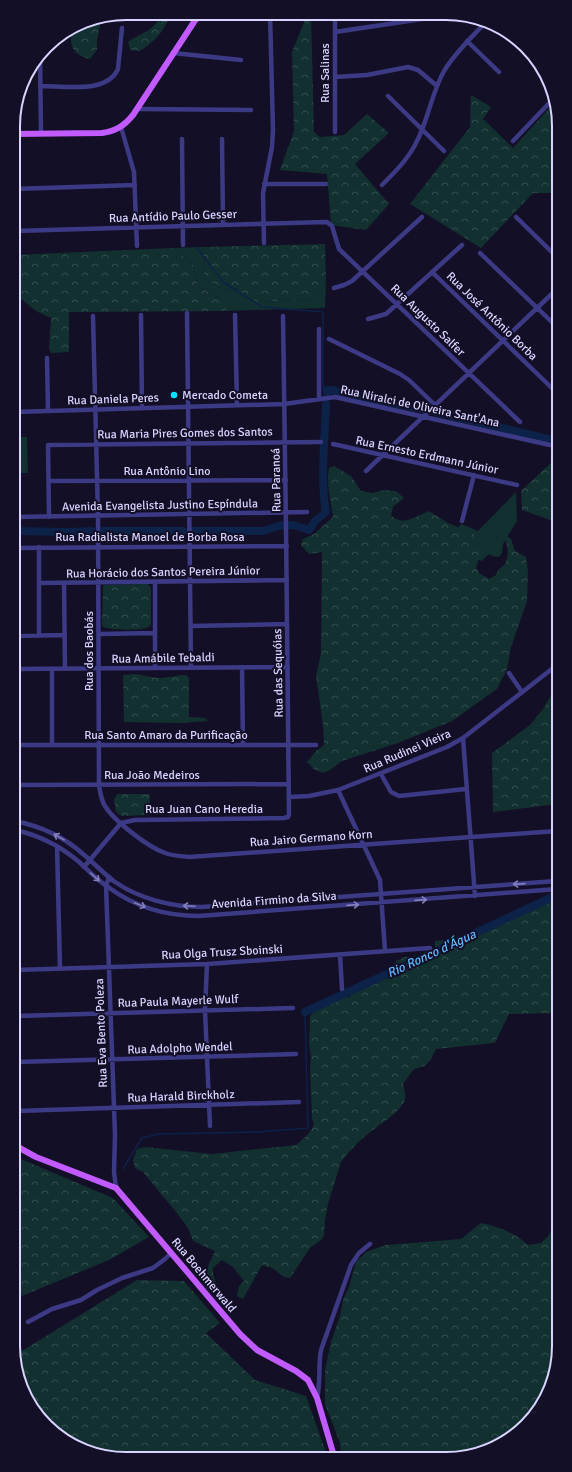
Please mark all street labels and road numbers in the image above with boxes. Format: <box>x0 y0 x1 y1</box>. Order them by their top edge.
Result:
street label: Rua Salinas <box>318 43 333 103</box>
street label: Rua Antídio Paulo Gesser <box>109 207 238 226</box>
street label: Rua José Antônio Borba <box>443 269 540 364</box>
street label: Rua Augusto Salfer <box>387 281 468 360</box>
street label: Rua Niralci de Oliveira Sant'Ana <box>339 382 501 431</box>
street label: Rua Daniela Peres <box>67 390 159 409</box>
street label: Rua Maria Pires Gomes dos Santos <box>97 424 273 443</box>
street label: Rua Ernesto Erdmann Júnior <box>354 433 500 478</box>
street label: Rua Paranoá <box>268 448 285 512</box>
street label: Rua Antônio Lino <box>123 464 211 479</box>
street label: Avenida Evangelista Justino Espíndula <box>62 496 258 515</box>
street label: Rua Radialista Manoel de Borba Rosa <box>55 530 245 545</box>
street label: Rua Horácio dos Santos Pereira Júnior <box>66 563 261 582</box>
street label: Rua dos Baobás <box>82 611 97 691</box>
street label: Rua das Sequóias <box>270 628 287 718</box>
street label: Rua Amábile Tebaldi <box>111 650 215 667</box>
street label: Rua Rudinei Vieira <box>361 726 453 777</box>
street label: Rua Santo Amaro da Purificação <box>84 728 248 743</box>
street label: Rua João Medeiros <box>104 768 200 783</box>
street label: Rua Juan Cano Heredia <box>145 802 263 817</box>
street label: Rua Jairo Germano Korn <box>249 827 373 850</box>
street label: Avenida Firmino da Silva <box>211 889 337 912</box>
street label: Rua Olga Trusz Sboinski <box>161 942 283 963</box>
street label: Rua Eva Bento Poleza <box>92 978 111 1088</box>
street label: Rua Paula Mayerle Wulf <box>117 992 240 1011</box>
street label: Rua Adolpho Wendel <box>127 1039 233 1058</box>
street label: Rua Harald Birckholz <box>127 1087 235 1106</box>
street label: Rua Boehmerwald <box>168 1235 239 1316</box>

